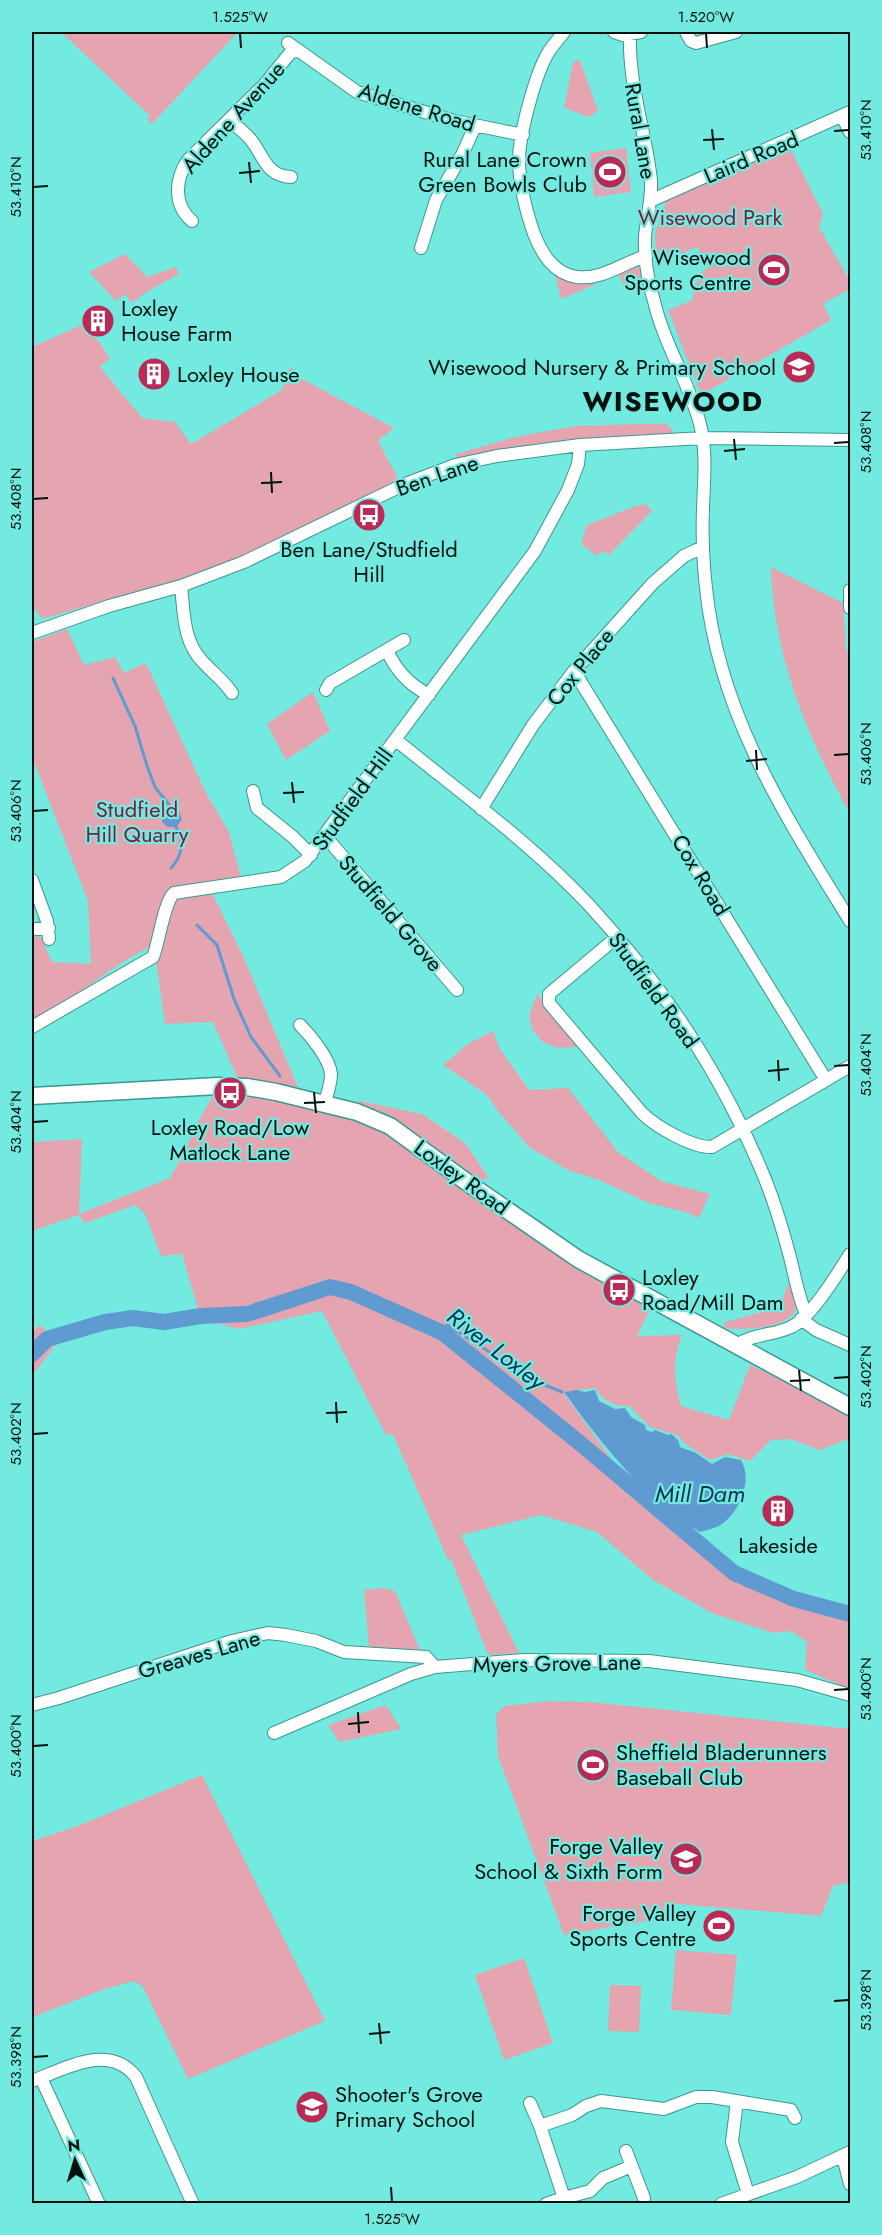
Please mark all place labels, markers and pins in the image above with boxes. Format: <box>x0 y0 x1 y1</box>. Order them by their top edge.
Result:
place label: Rural Lane Crown Green Bowls Club <box>418 143 587 200</box>
sports icon: Rural Lane Crown Green Bowls Club <box>592 154 628 190</box>
place label: Wisewood Sports Centre <box>624 241 751 298</box>
sports icon: Wisewood Sports Centre <box>756 252 792 288</box>
place label: Loxley House Farm <box>121 292 233 349</box>
building icon: Loxley House Farm <box>80 303 116 339</box>
school or university icon: Wisewood Nursery & Primary School <box>781 349 817 385</box>
place label: Wisewood Nursery & Primary School <box>428 351 776 383</box>
building icon: Loxley House <box>136 356 172 392</box>
place label: Loxley House <box>177 358 300 390</box>
bus stop icon: Ben Lane/Studfield Hill <box>351 497 387 533</box>
place label: Ben Lane/Studfield Hill <box>280 533 458 590</box>
bus stop icon: Loxley Road/Low Matlock Lane <box>212 1075 248 1111</box>
place label: Loxley Road/Low Matlock Lane <box>151 1111 309 1168</box>
place label: Loxley Road/Mill Dam <box>642 1261 784 1318</box>
bus stop icon: Loxley Road/Mill Dam <box>601 1272 637 1308</box>
building icon: Lakeside <box>760 1493 796 1529</box>
place label: Lakeside <box>738 1529 818 1561</box>
place label: Sheffield Bladerunners Baseball Club <box>616 1736 827 1793</box>
sports icon: Sheffield Bladerunners Baseball Club <box>575 1747 611 1783</box>
place label: Forge Valley School & Sixth Form <box>474 1830 663 1887</box>
school or university icon: Forge Valley School & Sixth Form <box>668 1841 704 1877</box>
place label: Forge Valley Sports Centre <box>569 1897 696 1954</box>
sports icon: Forge Valley Sports Centre <box>701 1908 737 1944</box>
place label: Shooter's Grove Primary School <box>335 2078 483 2135</box>
school or university icon: Shooter's Grove Primary School <box>294 2089 330 2125</box>

